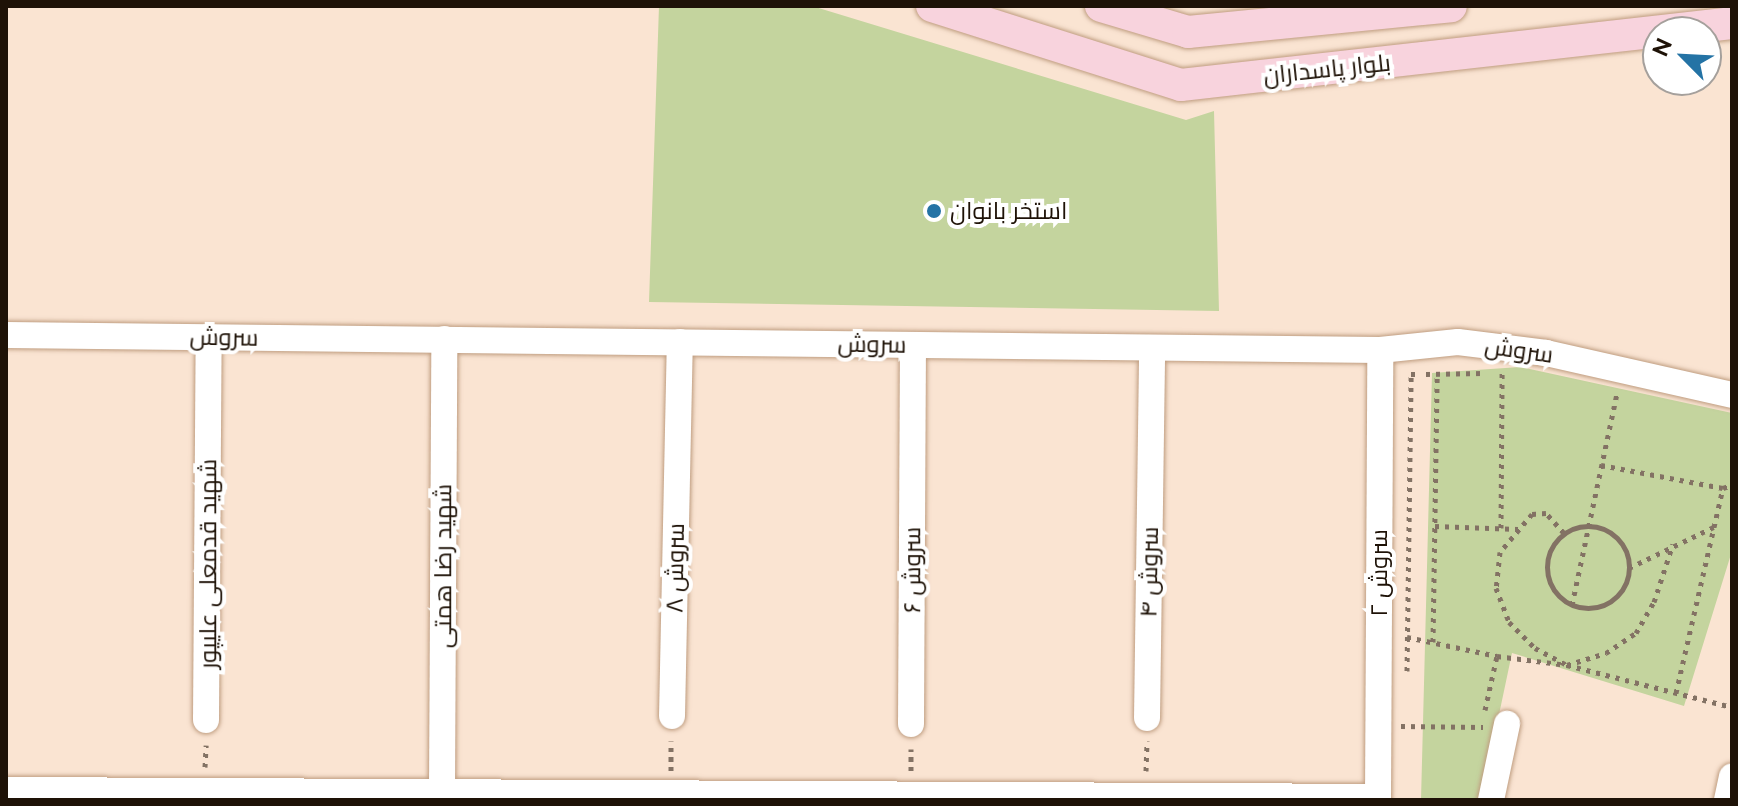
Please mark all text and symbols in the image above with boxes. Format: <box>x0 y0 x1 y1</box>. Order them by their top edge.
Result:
north arrow <box>1642 16 1722 96</box>
text: N <box>1647 34 1677 60</box>
street label: بلوار پاسداران <box>1262 48 1392 90</box>
place label: استخر بانوان <box>950 197 1067 225</box>
marker: استخر بانوان <box>925 202 943 220</box>
street label: سروش <box>189 322 259 352</box>
street label: سروش <box>837 329 907 359</box>
street label: سروش <box>1483 331 1555 369</box>
street label: شهید قدمعلی علیپور <box>194 459 222 669</box>
street label: شهید رضا همتی <box>429 484 457 648</box>
street label: سروش ۸ <box>660 523 690 613</box>
street label: سروش ۴ <box>1134 526 1164 618</box>
street label: سروش ۶ <box>898 527 926 613</box>
street label: سروش ۲ <box>1365 529 1393 617</box>

